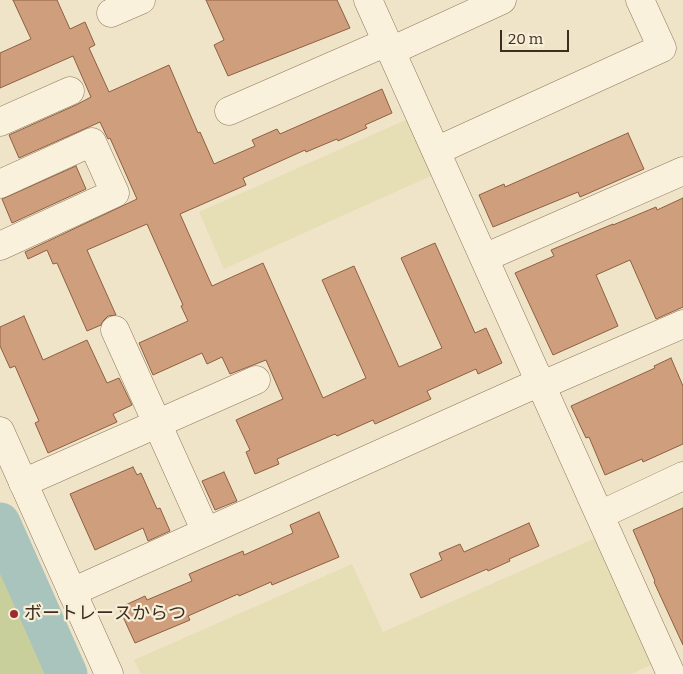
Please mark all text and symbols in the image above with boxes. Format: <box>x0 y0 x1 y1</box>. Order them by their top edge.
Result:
scale bar <box>503 20 572 52</box>
text: 20 m <box>508 30 543 48</box>
place label: ボートレースからつ <box>24 603 186 625</box>
marker: ボートレースからつ <box>8 608 20 620</box>

